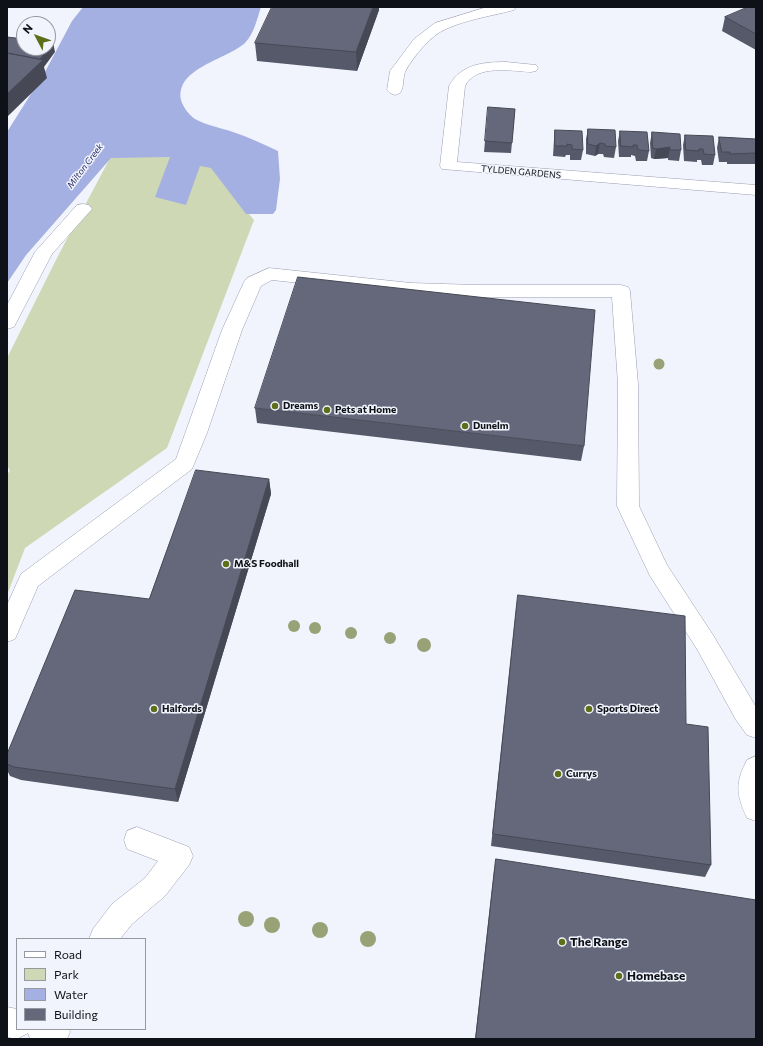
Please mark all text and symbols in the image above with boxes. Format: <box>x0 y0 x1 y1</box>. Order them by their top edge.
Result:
north arrow <box>16 16 56 56</box>
text: N <box>20 21 35 36</box>
water label: Milton Creek <box>65 142 105 190</box>
street label: TYLDEN GARDENS <box>481 163 561 181</box>
place label: Dreams <box>283 400 318 412</box>
marker: Dreams <box>270 401 280 411</box>
place label: Pets at Home <box>335 404 396 416</box>
marker: Pets at Home <box>322 405 332 415</box>
place label: Dunelm <box>473 420 509 432</box>
marker: Dunelm <box>460 421 470 431</box>
place label: M&S Foodhall <box>234 558 299 570</box>
marker: M&S Foodhall <box>221 559 231 569</box>
place label: Halfords <box>162 703 202 715</box>
place label: Sports Direct <box>597 703 658 715</box>
marker: Halfords <box>149 704 159 714</box>
marker: Sports Direct <box>584 704 594 714</box>
place label: Currys <box>566 768 597 780</box>
marker: Currys <box>553 769 563 779</box>
place label: The Range <box>570 935 628 949</box>
marker: The Range <box>557 937 567 947</box>
legend <box>16 938 146 1030</box>
text: Road <box>54 947 82 961</box>
text: Park <box>54 967 79 981</box>
place label: Homebase <box>627 969 685 983</box>
marker: Homebase <box>614 971 624 981</box>
text: Water <box>54 987 88 1001</box>
text: Building <box>54 1007 98 1021</box>

